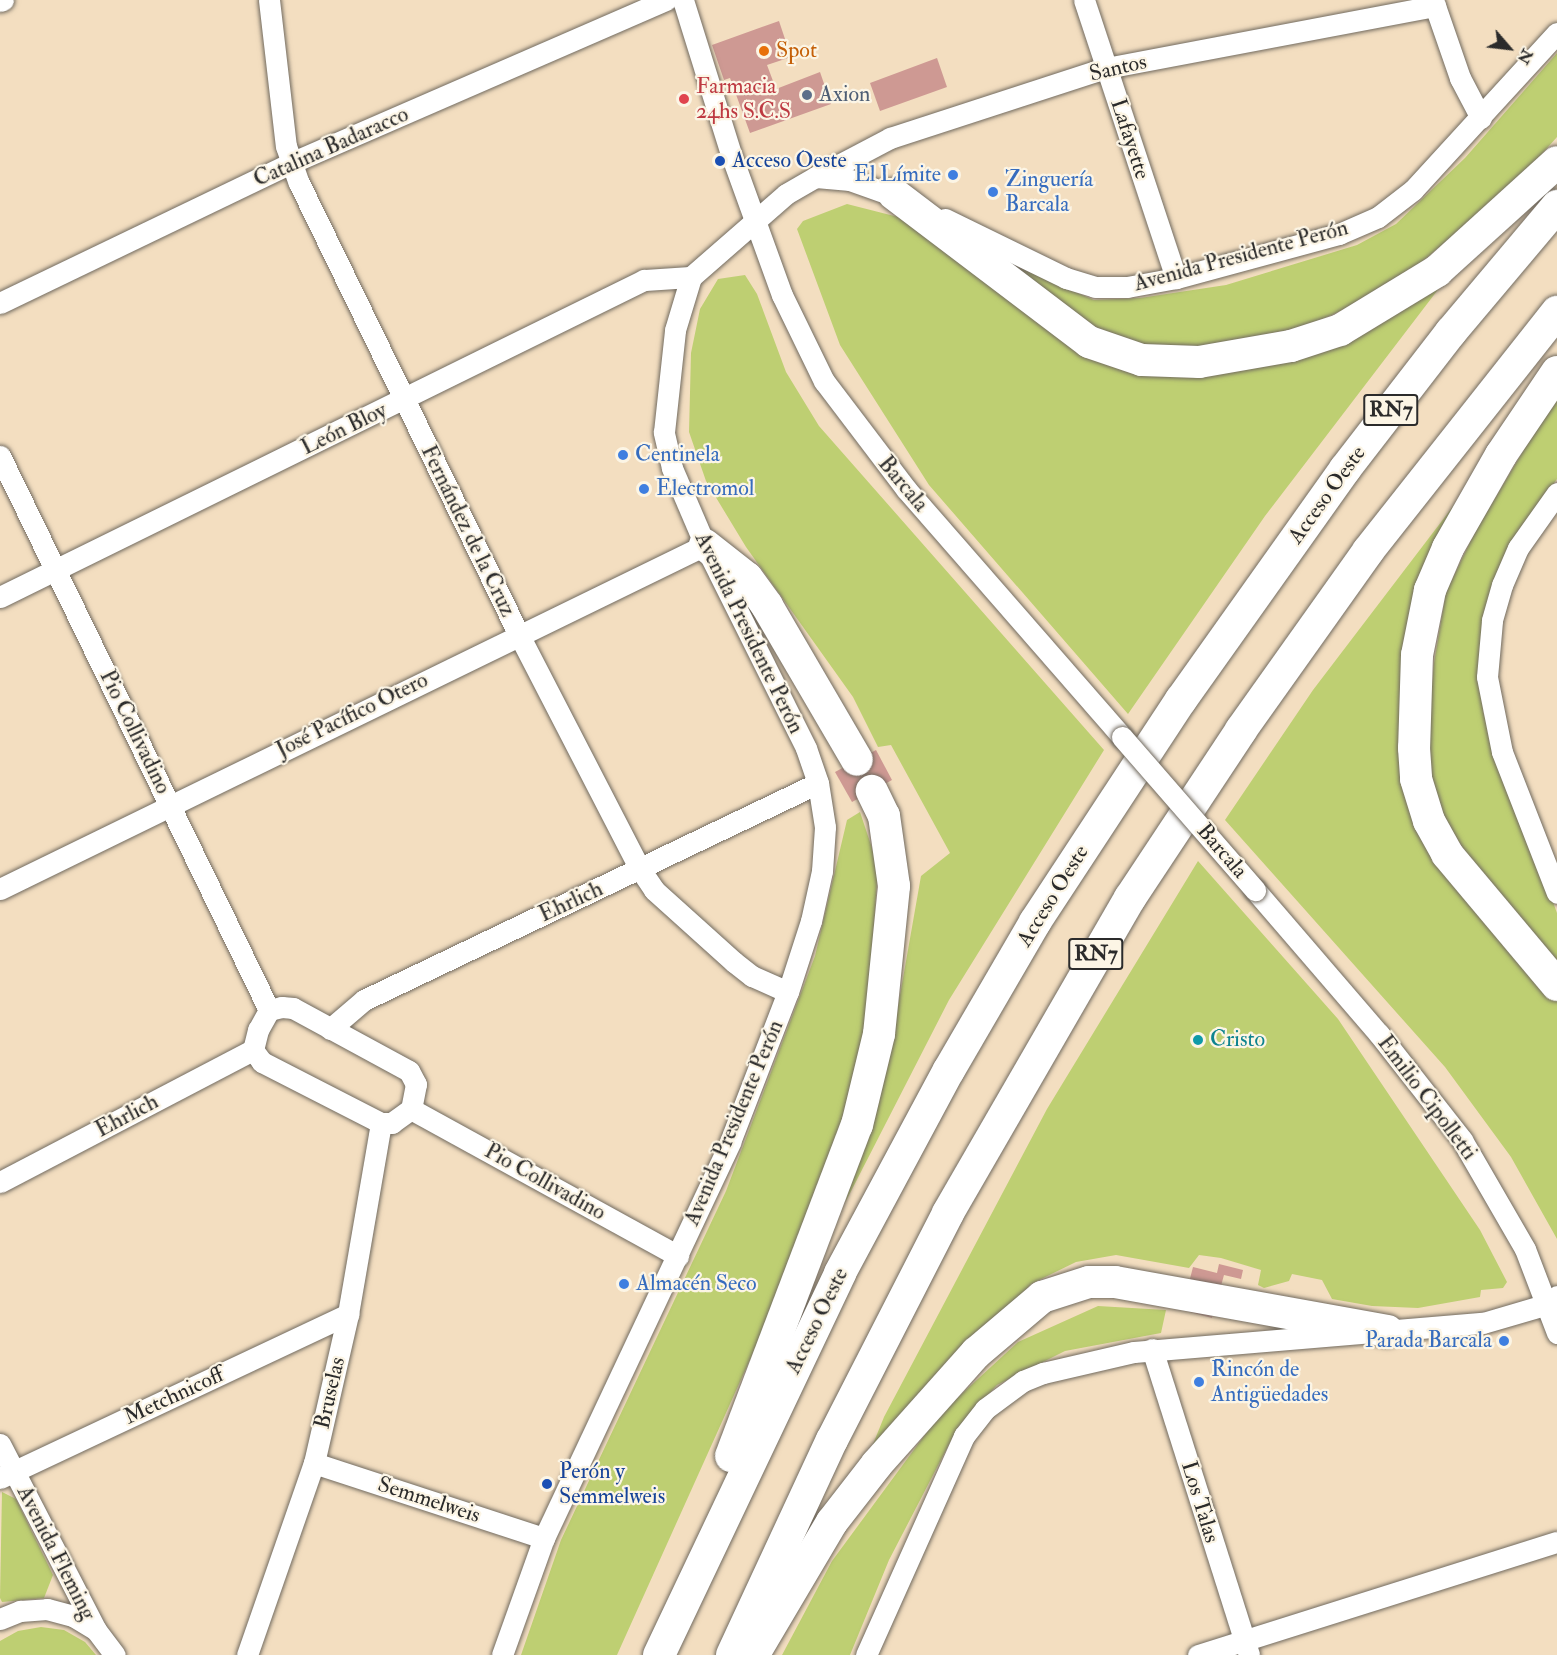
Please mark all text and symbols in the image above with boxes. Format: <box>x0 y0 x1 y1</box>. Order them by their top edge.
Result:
north arrow <box>1479 18 1539 78</box>
place label: Spot <box>776 38 817 64</box>
marker: Spot <box>757 44 771 58</box>
text: N <box>1513 45 1537 67</box>
street label: Santos <box>1087 49 1149 87</box>
place label: Farmacia 24hs S.C.S <box>696 73 791 124</box>
place label: Axion <box>819 82 870 108</box>
marker: Axion <box>800 88 814 102</box>
marker: Farmacia 24hs S.C.S <box>677 92 691 106</box>
street label: Lafayette <box>1105 95 1155 183</box>
street label: Catalina Badaracco <box>250 101 412 193</box>
place label: Acceso Oeste <box>732 148 847 174</box>
marker: Acceso Oeste <box>713 154 727 168</box>
place label: El Límite <box>854 162 941 188</box>
place label: Zinguería Barcala <box>1005 166 1093 218</box>
marker: El Límite <box>946 168 960 182</box>
marker: Zinguería Barcala <box>986 185 1000 199</box>
street label: Avenida Presidente Perón <box>1131 215 1351 297</box>
road number: RN7 <box>1362 392 1420 428</box>
street label: León Bloy <box>297 397 391 461</box>
street label: Fernández de la Cruz <box>415 441 521 621</box>
street label: Acceso Oeste <box>1283 441 1371 549</box>
place label: Centinela <box>635 442 720 468</box>
marker: Centinela <box>616 448 630 462</box>
street label: Barcala <box>872 451 934 517</box>
place label: Electromol <box>656 476 754 502</box>
marker: Electromol <box>637 482 651 496</box>
street label: Avenida Presidente Perón <box>689 528 809 738</box>
street label: Pio Collivadino <box>94 666 176 798</box>
street label: José Pacífico Otero <box>272 667 432 763</box>
street label: Barcala <box>1191 818 1253 884</box>
street label: Acceso Oeste <box>1011 840 1095 952</box>
street label: Ehrlich <box>535 876 607 928</box>
road number: RN7 <box>1068 936 1124 972</box>
street label: Avenida Presidente Perón <box>679 1016 789 1230</box>
place label: Cristo <box>1210 1027 1265 1053</box>
street label: Emilio Cipolletti <box>1372 1030 1482 1166</box>
marker: Cristo <box>1191 1033 1205 1047</box>
street label: Ehrlich <box>91 1089 163 1143</box>
street label: Pio Collivadino <box>480 1138 610 1226</box>
street label: Acceso Oeste <box>780 1264 854 1378</box>
place label: Almacén Seco <box>636 1271 757 1297</box>
marker: Almacén Seco <box>617 1277 631 1291</box>
place label: Parada Barcala <box>1365 1328 1492 1354</box>
marker: Parada Barcala <box>1497 1334 1511 1348</box>
street label: Bruselas <box>309 1355 351 1431</box>
place label: Rincón de Antigüedades <box>1211 1356 1328 1408</box>
street label: Metchnicoff <box>120 1362 228 1430</box>
marker: Rincón de Antigüedades <box>1192 1375 1206 1389</box>
place label: Perón y Semmelweis <box>559 1458 665 1510</box>
street label: Los Talas <box>1175 1458 1225 1546</box>
street label: Semmelweis <box>374 1471 484 1529</box>
marker: Perón y Semmelweis <box>540 1477 554 1491</box>
street label: Avenida Fleming <box>11 1481 101 1625</box>

